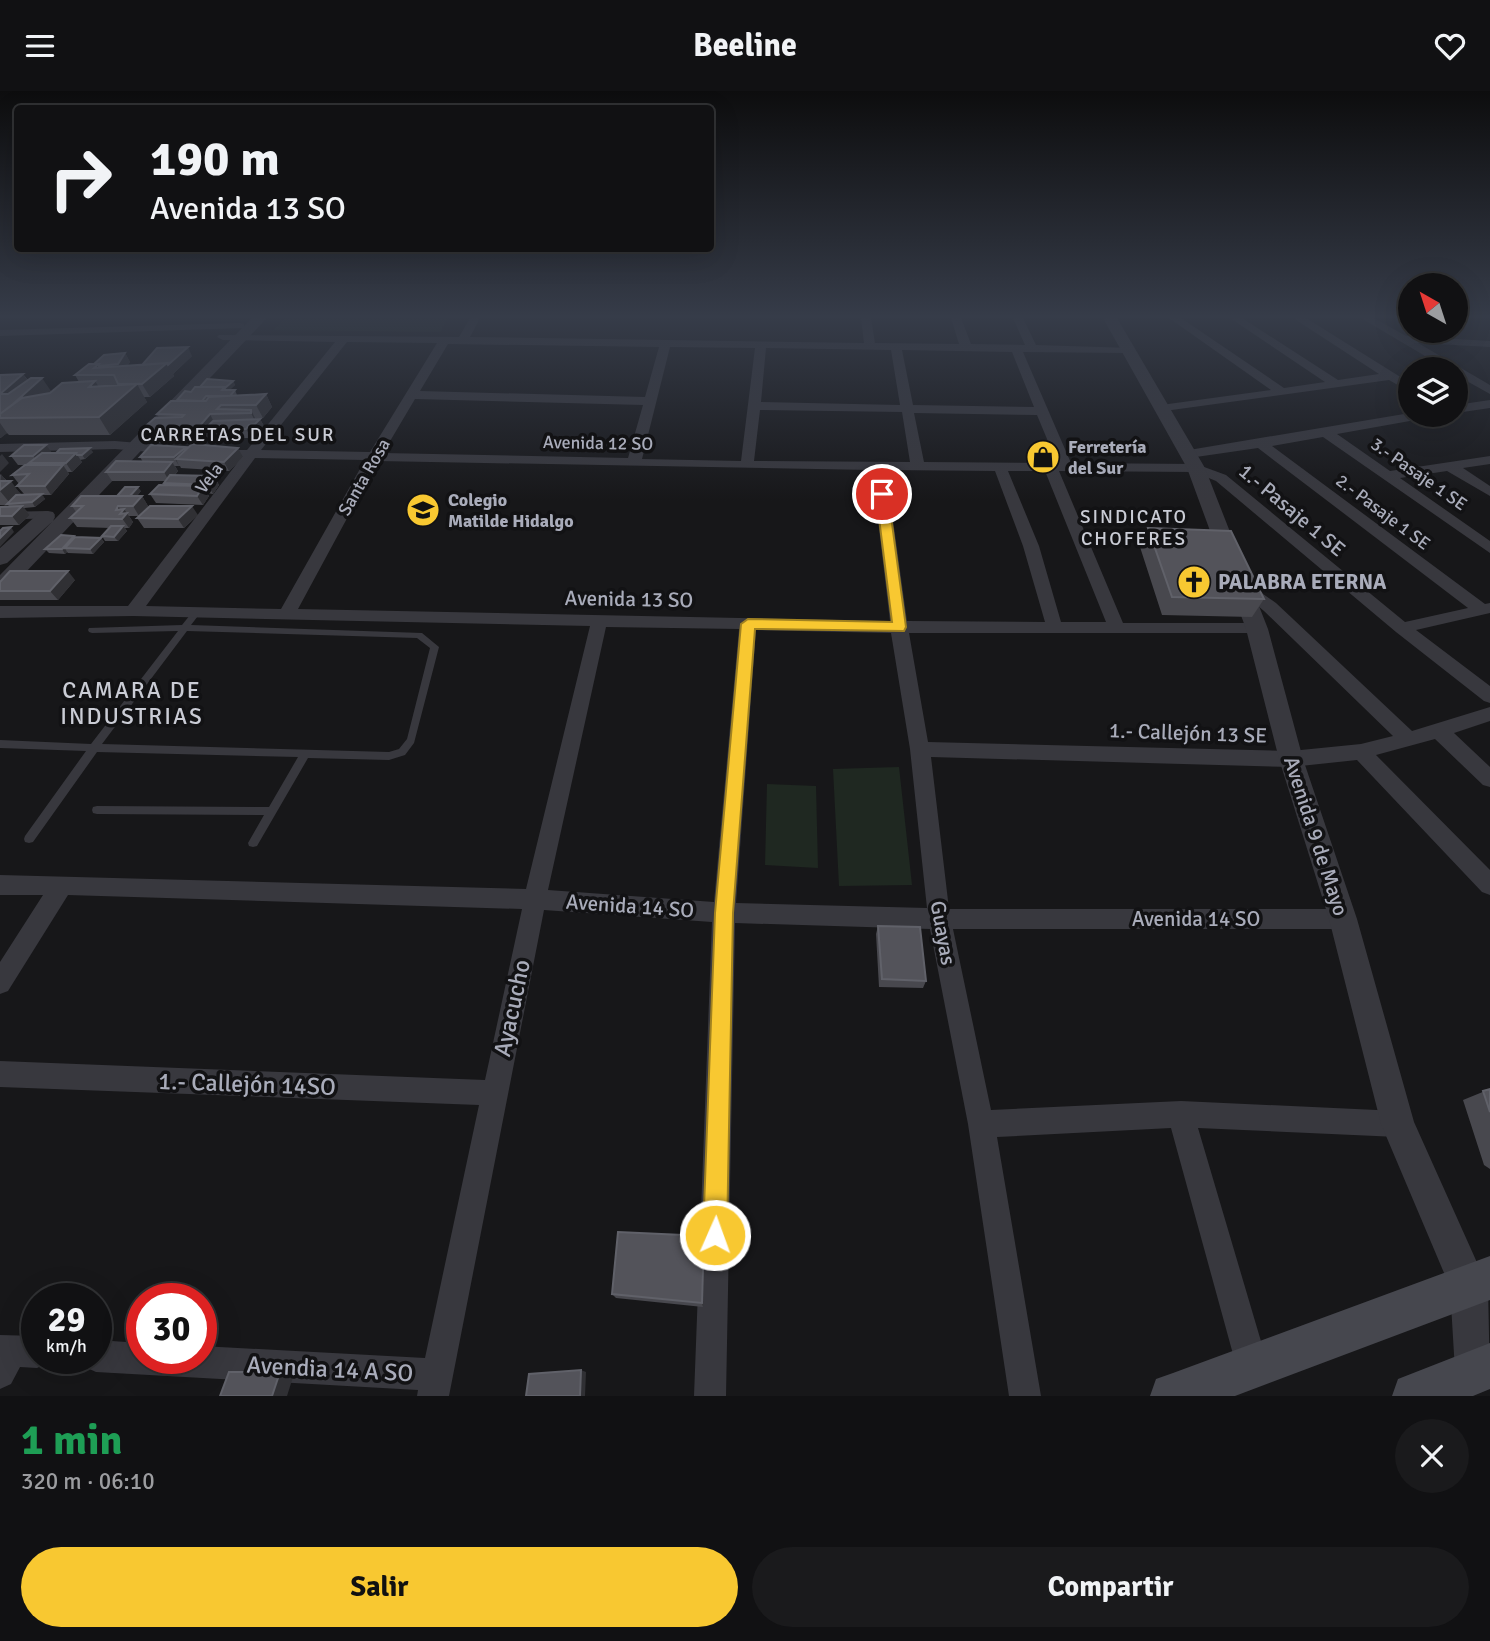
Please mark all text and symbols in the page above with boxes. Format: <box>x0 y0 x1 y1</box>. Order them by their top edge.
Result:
text: Beeline <box>693 26 797 65</box>
icon: menu <box>21 27 59 65</box>
icon: heart <box>1431 27 1469 65</box>
text: 190 m <box>150 129 280 189</box>
icon: right <box>35 133 126 224</box>
text: Avenida 13 SO <box>150 189 346 228</box>
north arrow <box>1398 273 1468 343</box>
map controls <box>1398 273 1468 427</box>
button: layers <box>1398 357 1468 427</box>
district label: CARRETAS DEL SUR <box>141 423 335 447</box>
street label: Avenida 12 SO <box>543 431 653 455</box>
street label: 3.- Pasaje 1 SE <box>1367 433 1471 515</box>
street label: Santa Rosa <box>333 435 395 519</box>
place label: Ferretería del Sur <box>1068 436 1147 479</box>
shop icon: Ferretería del Sur <box>1024 438 1062 476</box>
street label: Vela <box>190 458 228 498</box>
street label: 1.- Pasaje 1 SE <box>1233 458 1351 562</box>
pin <box>852 464 912 524</box>
street label: 2.- Pasaje 1 SE <box>1331 469 1435 555</box>
icon: arrive <box>863 475 901 513</box>
place label: Colegio Matilde Hidalgo <box>448 489 574 532</box>
school or university icon: Colegio Matilde Hidalgo <box>404 491 442 529</box>
district label: SINDICATO CHOFERES <box>1080 505 1188 551</box>
church icon: PALABRA ETERNA <box>1175 563 1213 601</box>
place label: PALABRA ETERNA <box>1218 569 1387 595</box>
street label: Avenida 13 SO <box>565 585 693 613</box>
district label: CAMARA DE INDUSTRIAS <box>60 676 204 731</box>
street label: 1.- Callejón 13 SE <box>1109 717 1267 749</box>
street label: Avenida 9 de Mayo <box>1278 753 1354 919</box>
street label: Avenida 14 SO <box>565 889 695 923</box>
street label: Guayas <box>925 899 961 967</box>
street label: Avenida 14 SO <box>1132 906 1260 932</box>
street label: Ayacucho <box>487 957 537 1059</box>
street label: 1.- Callejón 14SO <box>158 1066 336 1102</box>
position arrow <box>678 1198 752 1272</box>
speed limit sign: 30 <box>126 1283 217 1374</box>
text: 29 <box>48 1298 85 1341</box>
text: km/h <box>46 1335 87 1357</box>
street label: Avendia 14 A SO <box>246 1350 414 1388</box>
text: 1 min <box>21 1415 122 1466</box>
button: close <box>1395 1419 1469 1493</box>
text: 320 m · 06:10 <box>21 1467 155 1496</box>
button: Salir <box>21 1547 738 1627</box>
button: Compartir <box>752 1547 1469 1627</box>

